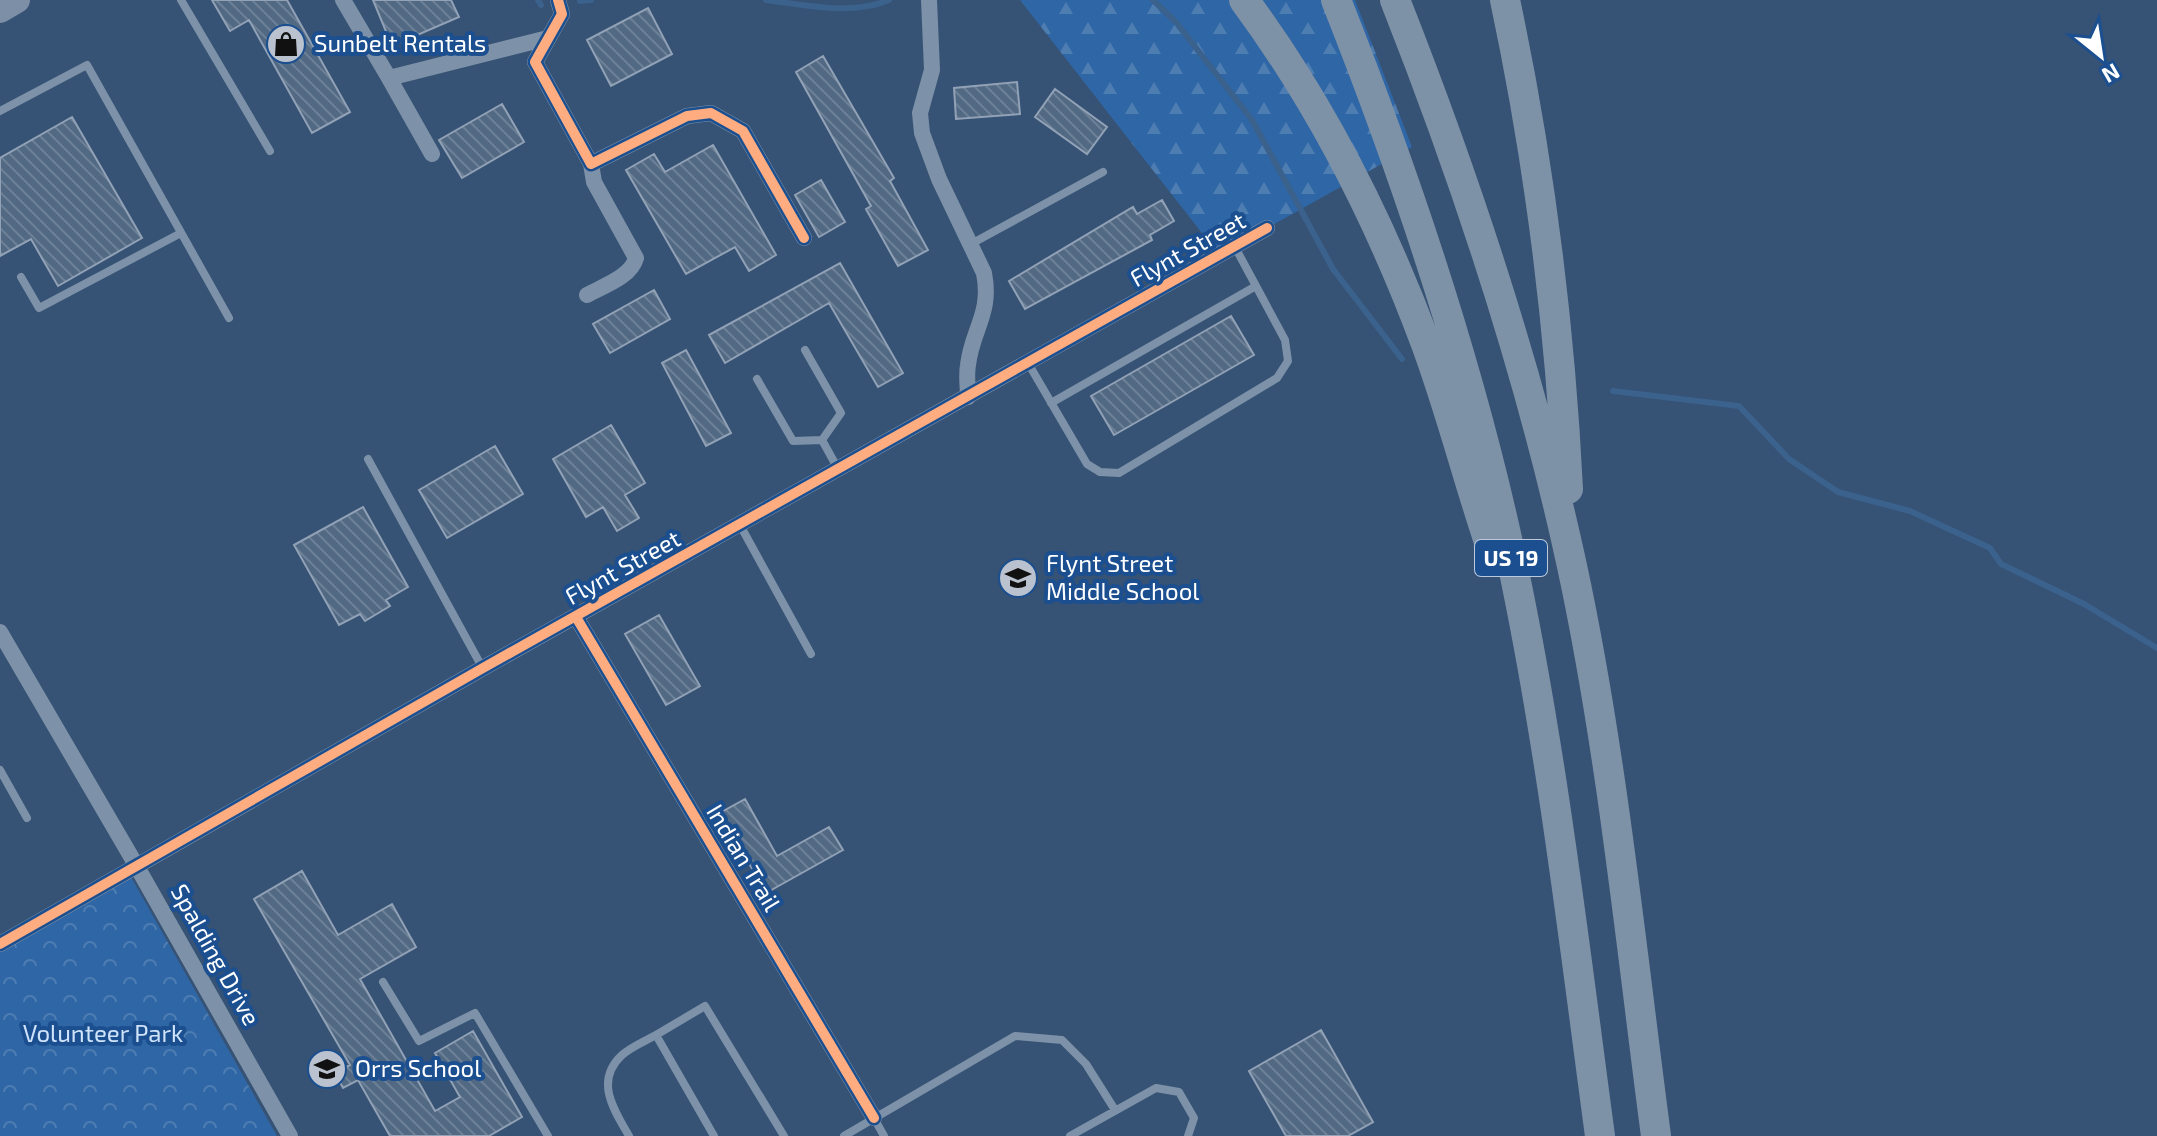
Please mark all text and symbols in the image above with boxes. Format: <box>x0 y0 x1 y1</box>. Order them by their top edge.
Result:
north arrow <box>2061 16 2141 96</box>
shop icon: Sunbelt Rentals <box>265 23 307 65</box>
place label: Sunbelt Rentals <box>314 28 486 57</box>
text: N <box>2098 59 2125 89</box>
street label: Flynt Street <box>1125 205 1250 292</box>
street label: Flynt Street <box>560 523 685 610</box>
road number: US 19 <box>1475 540 1547 576</box>
place label: Flynt Street Middle School <box>1046 548 1199 605</box>
school or university icon: Flynt Street Middle School <box>997 557 1039 599</box>
street label: Indian Trail <box>701 799 787 916</box>
street label: Spalding Drive <box>166 879 267 1030</box>
park label: Volunteer Park <box>23 1018 183 1047</box>
school or university icon: Orrs School <box>306 1048 348 1090</box>
place label: Orrs School <box>355 1053 481 1082</box>

